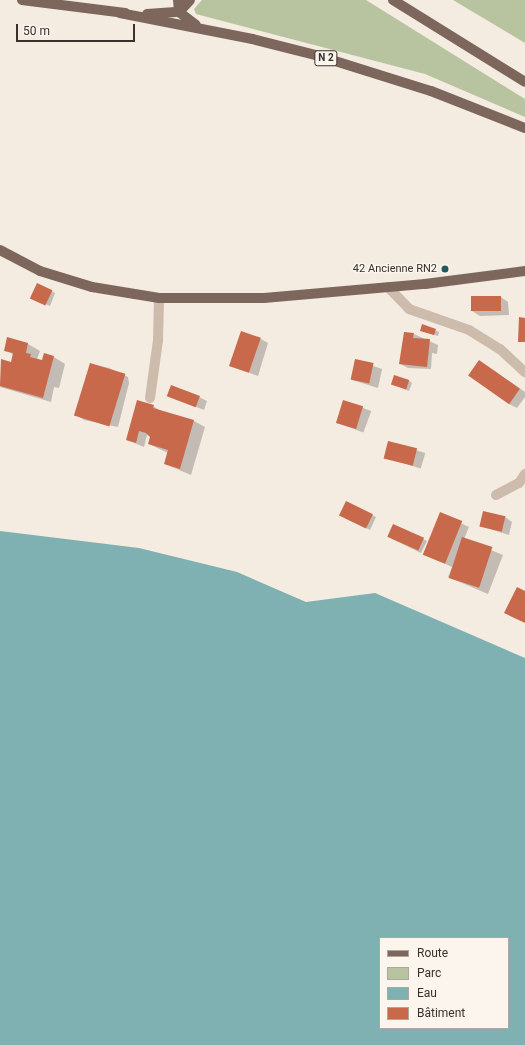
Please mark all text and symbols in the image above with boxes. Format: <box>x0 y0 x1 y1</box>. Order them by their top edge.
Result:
scale bar <box>18 16 137 42</box>
text: 50 m <box>23 24 50 38</box>
road number: N 2 <box>314 50 338 66</box>
place label: 42 Ancienne RN2 <box>353 262 437 276</box>
marker: 42 Ancienne RN2 <box>440 264 450 274</box>
legend <box>379 937 509 1029</box>
text: Route <box>417 946 448 960</box>
text: Parc <box>417 966 441 980</box>
text: Eau <box>417 986 437 1000</box>
text: Bâtiment <box>417 1006 465 1020</box>

